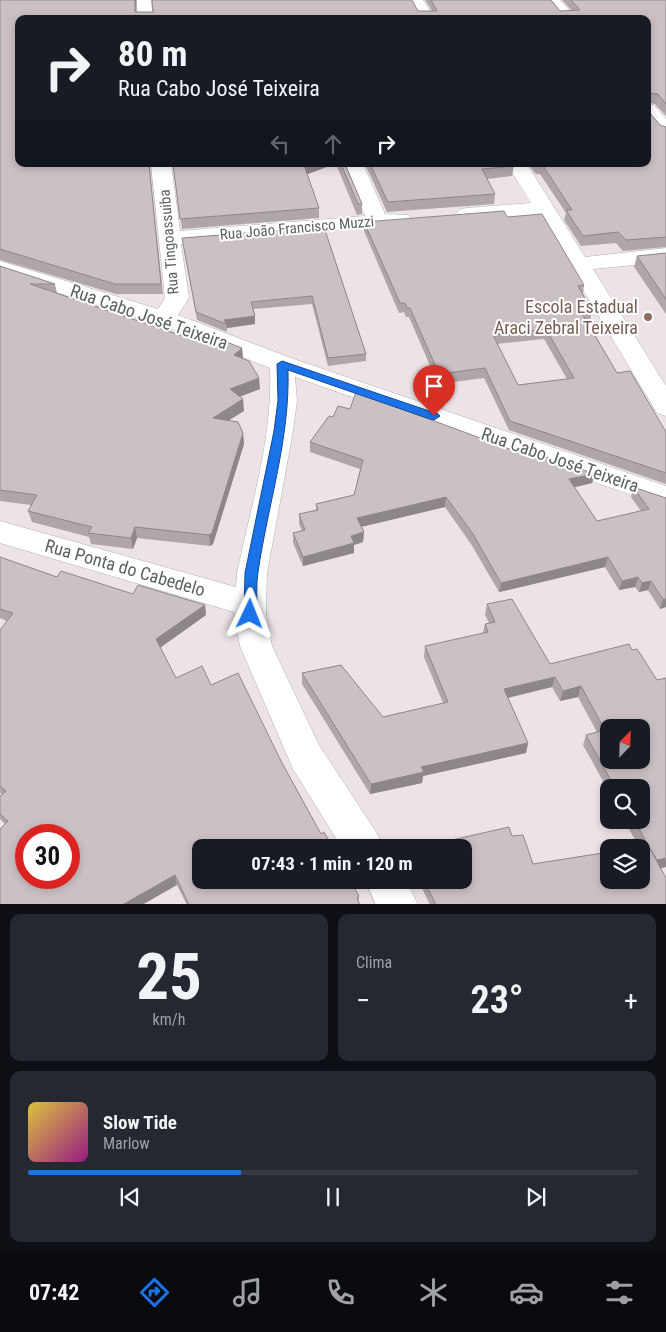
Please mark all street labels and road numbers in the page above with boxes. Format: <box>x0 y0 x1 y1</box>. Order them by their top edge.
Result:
street label: Rua Tingoassuiba <box>155 189 183 295</box>
street label: Rua João Francisco Muzzi <box>219 212 375 244</box>
street label: Rua Cabo José Teixeira <box>68 280 231 353</box>
street label: Rua Cabo José Teixeira <box>479 423 642 496</box>
street label: Rua Ponta do Cabedelo <box>43 535 208 600</box>

